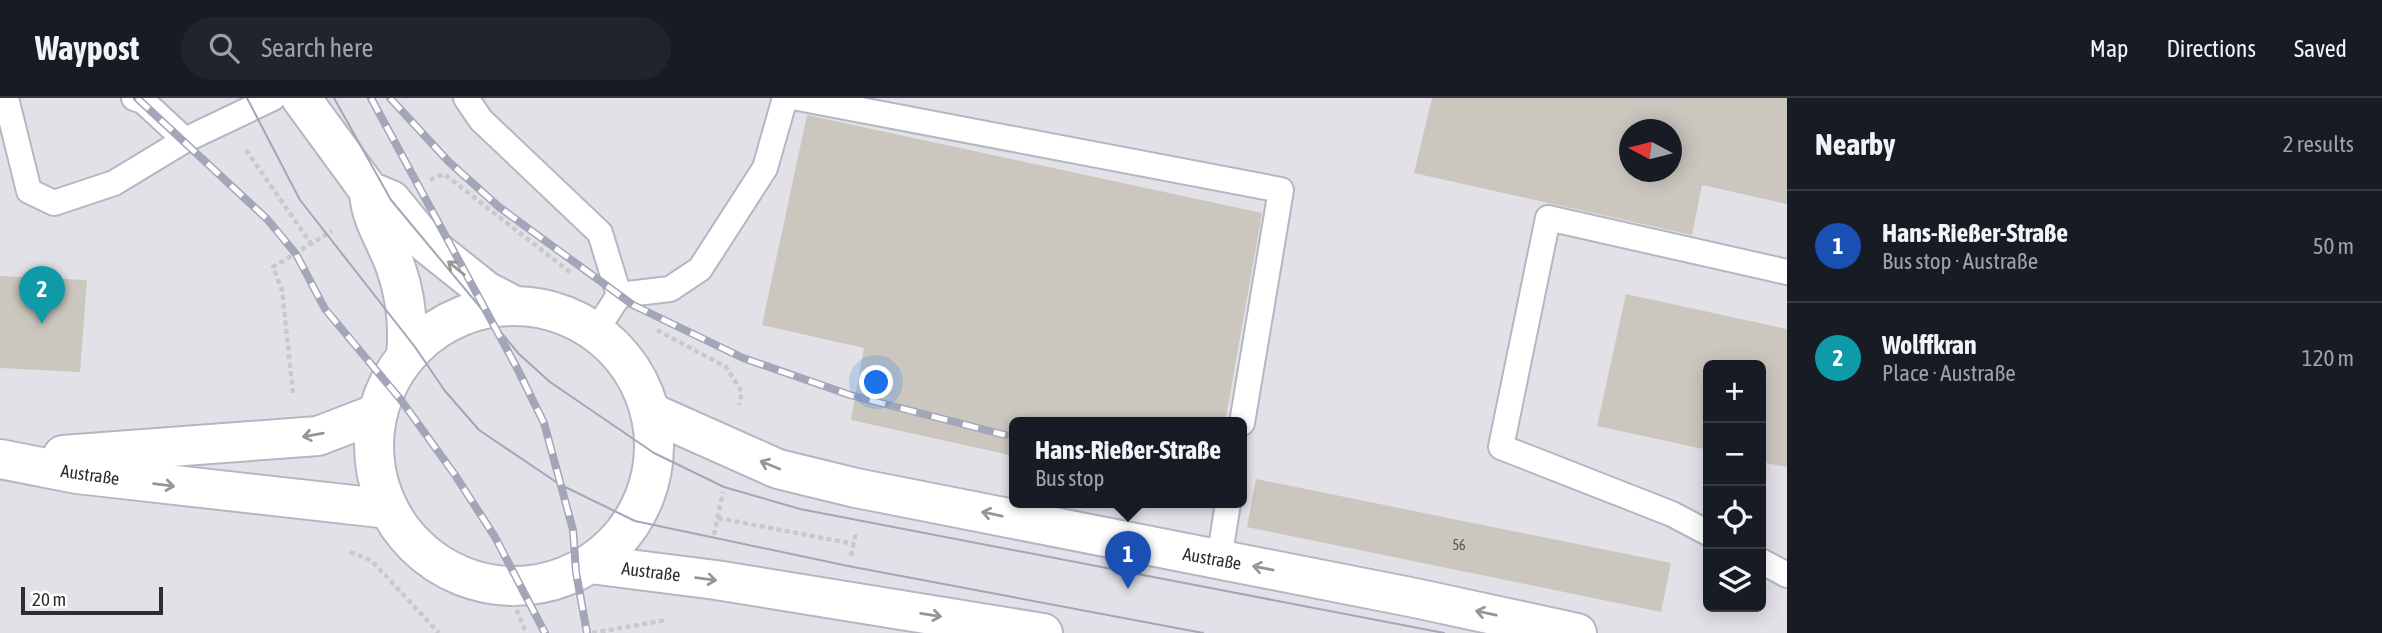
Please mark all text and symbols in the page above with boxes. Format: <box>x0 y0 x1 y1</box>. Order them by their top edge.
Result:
search box <box>181 17 671 80</box>
text: Waypost <box>35 29 139 67</box>
icon: search <box>205 29 243 67</box>
text: Search here <box>261 33 373 63</box>
text: Map <box>2090 35 2128 62</box>
text: Directions <box>2166 35 2256 62</box>
text: Saved <box>2294 35 2347 62</box>
north arrow <box>1619 119 1682 182</box>
text: Nearby <box>1815 127 1895 161</box>
text: 2 results <box>2283 131 2354 157</box>
text: Hans-Rießer-Straße <box>1882 218 2068 248</box>
text: 1 <box>1833 233 1843 259</box>
text: 50 m <box>2313 233 2354 259</box>
text: Bus stop · Austraße <box>1882 248 2038 274</box>
one-way arrow <box>448 260 466 275</box>
pin: 2 <box>19 266 65 324</box>
text: Wolffkran <box>1882 330 1977 360</box>
text: 2 <box>1833 345 1843 371</box>
text: 120 m <box>2302 345 2354 371</box>
map controls <box>1703 360 1766 612</box>
button: + <box>1703 360 1766 423</box>
text: Place · Austraße <box>1882 360 2016 386</box>
your location <box>859 365 893 399</box>
popup <box>1009 417 1247 508</box>
button: − <box>1703 423 1766 486</box>
one-way arrow <box>302 429 325 442</box>
text: Hans-Rießer-Straße <box>1035 435 1221 465</box>
one-way arrow <box>760 458 781 471</box>
street label: Austraße <box>59 460 121 489</box>
text: Bus stop <box>1035 465 1104 491</box>
one-way arrow <box>152 478 175 491</box>
button: locate <box>1703 486 1766 549</box>
one-way arrow <box>981 507 1004 521</box>
pin: 1 <box>1105 531 1151 589</box>
house number: 56 <box>1452 537 1466 553</box>
street label: Austraße <box>1181 543 1243 574</box>
button: layers <box>1703 549 1766 612</box>
street label: Austraße <box>620 557 682 586</box>
one-way arrow <box>1252 561 1275 575</box>
one-way arrow <box>695 572 717 585</box>
scale bar <box>21 584 163 616</box>
text: 20 m <box>32 588 66 610</box>
one-way arrow <box>1475 606 1498 620</box>
one-way arrow <box>919 609 942 622</box>

